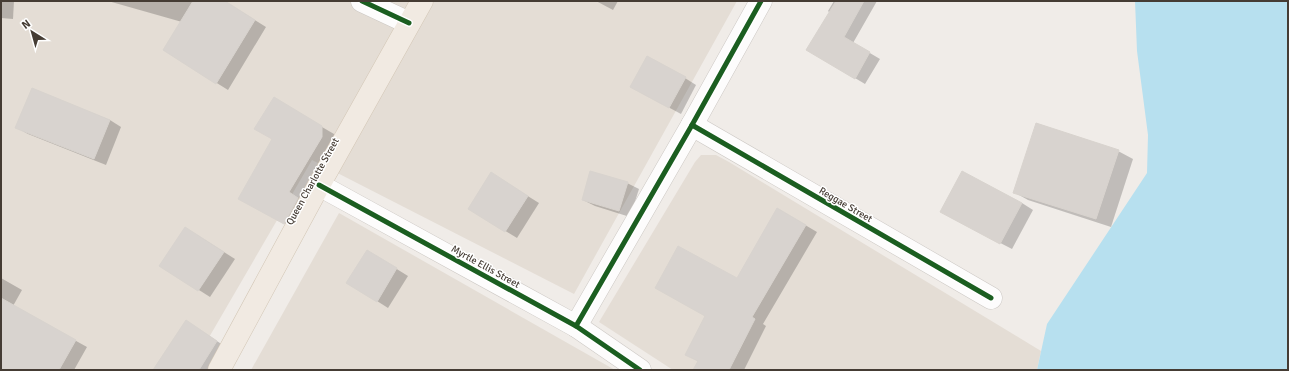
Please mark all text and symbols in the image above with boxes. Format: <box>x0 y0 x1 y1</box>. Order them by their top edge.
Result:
north arrow <box>12 12 52 52</box>
text: N <box>19 17 33 32</box>
street label: Queen Charlotte Street <box>284 135 342 227</box>
street label: Reggae Street <box>817 185 875 225</box>
street label: Myrtle Ellis Street <box>449 243 522 291</box>

